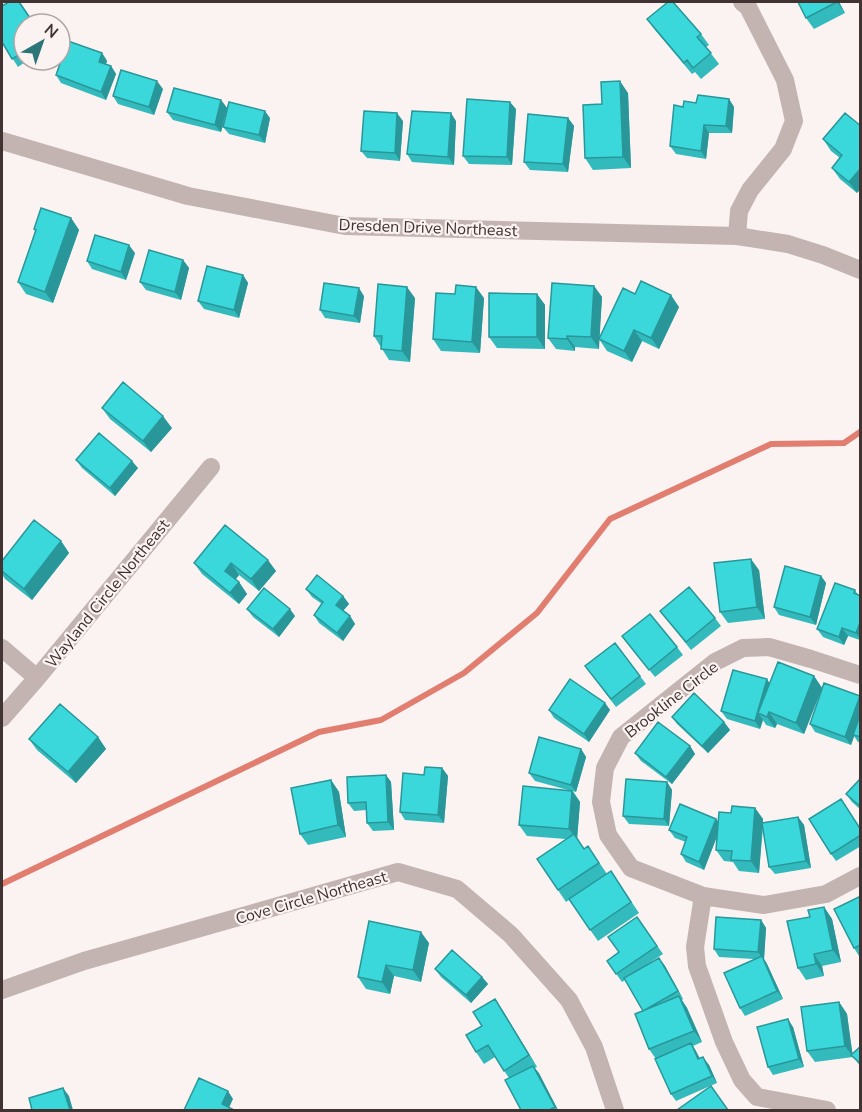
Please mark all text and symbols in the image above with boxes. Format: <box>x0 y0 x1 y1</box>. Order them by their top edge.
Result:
north arrow <box>12 12 72 72</box>
text: N <box>39 19 63 44</box>
street label: Dresden Drive Northeast <box>338 214 518 242</box>
street label: Wayland Circle Northeast <box>41 514 175 673</box>
street label: Brookline Circle <box>620 656 723 743</box>
street label: Cove Circle Northeast <box>233 866 390 930</box>

